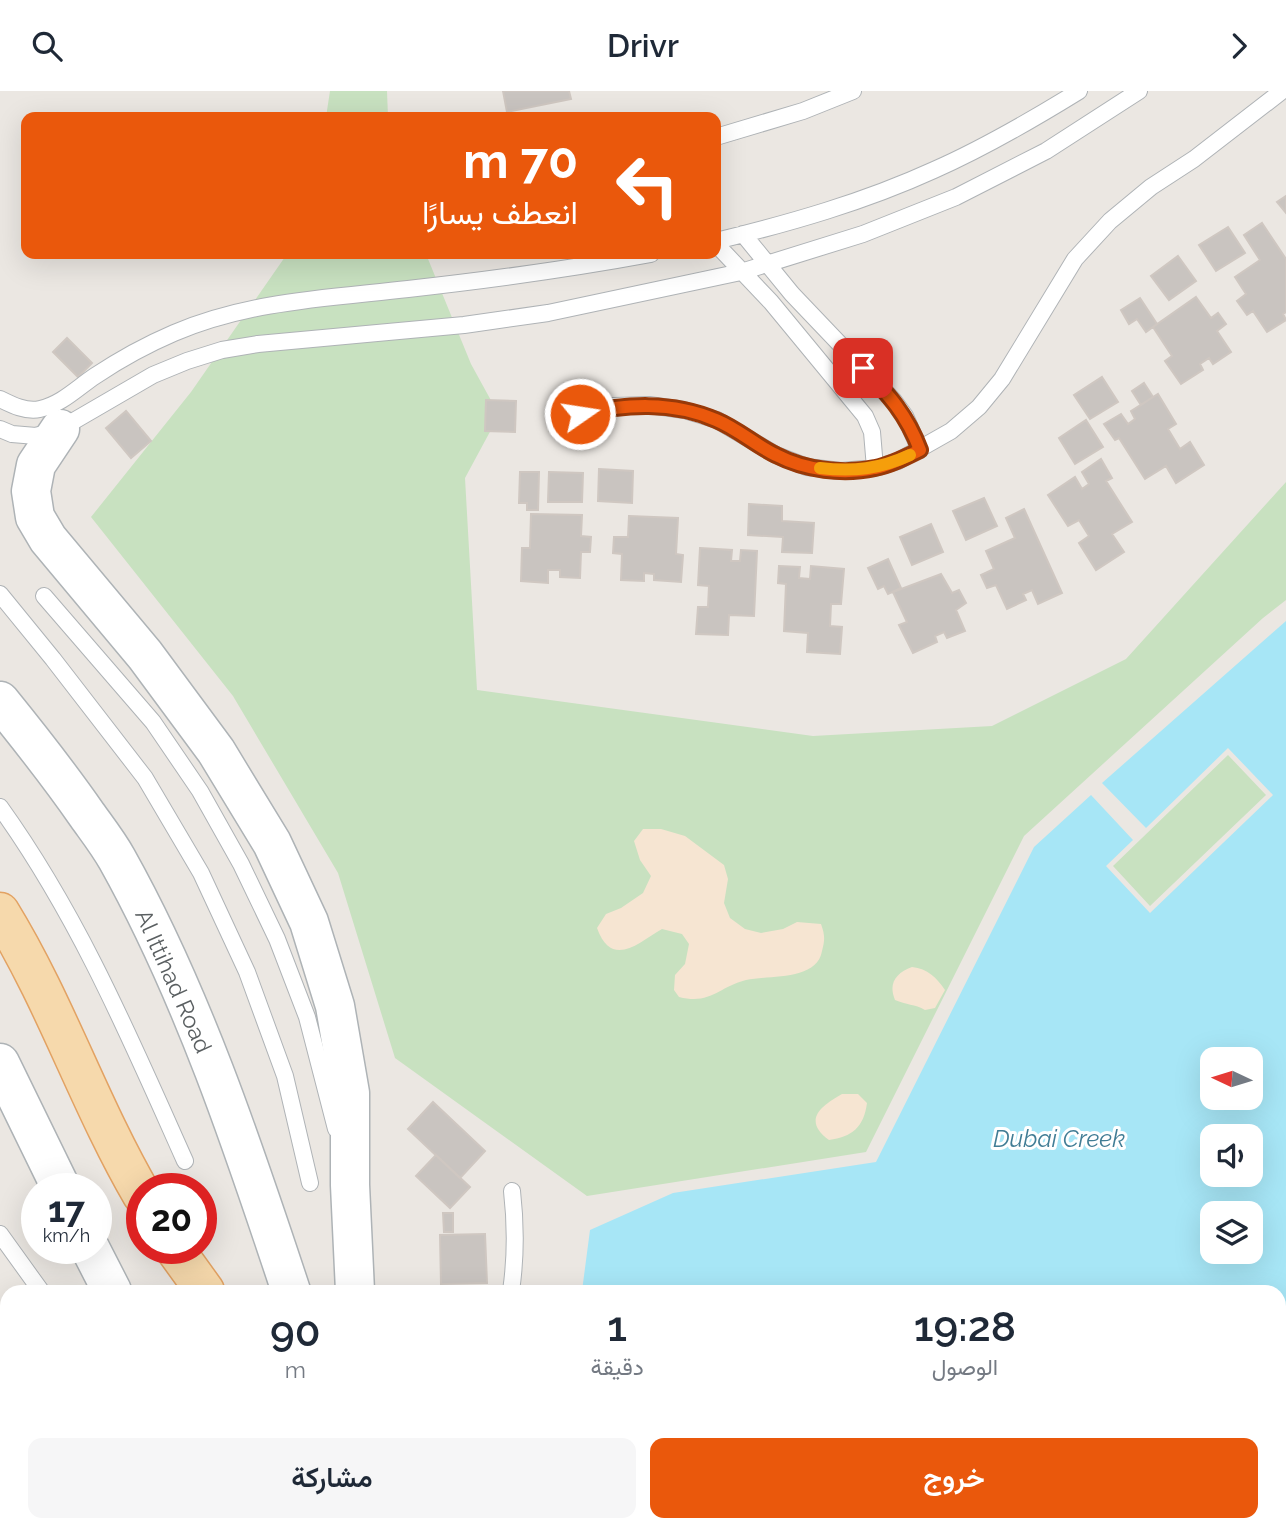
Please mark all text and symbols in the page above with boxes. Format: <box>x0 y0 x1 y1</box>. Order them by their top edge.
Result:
icon: search <box>28 27 66 65</box>
text: Drivr <box>607 27 679 64</box>
icon: forward <box>1220 27 1258 65</box>
text: 70 m <box>463 132 578 189</box>
icon: left <box>602 140 693 231</box>
text: انعطف يسارًا <box>422 194 578 231</box>
pin <box>833 338 893 398</box>
icon: arrive <box>844 349 882 387</box>
position arrow <box>543 377 617 451</box>
street label: Al Ittihad Road <box>130 905 218 1057</box>
north arrow <box>1200 1047 1264 1109</box>
map controls <box>1200 1047 1263 1264</box>
water label: Dubai Creek <box>993 1124 1125 1153</box>
button: sound <box>1200 1124 1263 1187</box>
speed limit sign: 20 <box>126 1173 217 1264</box>
text: 17 <box>48 1189 85 1230</box>
button: layers <box>1200 1201 1263 1264</box>
text: km/h <box>43 1225 90 1246</box>
text: 1 <box>607 1302 627 1351</box>
text: 19:28 <box>914 1302 1016 1351</box>
text: 90 <box>270 1307 321 1356</box>
text: دقيقة <box>591 1353 644 1380</box>
text: الوصول <box>932 1353 998 1380</box>
text: m <box>285 1356 306 1383</box>
button: مشاركة <box>28 1438 636 1518</box>
button: خروج <box>650 1438 1258 1518</box>

